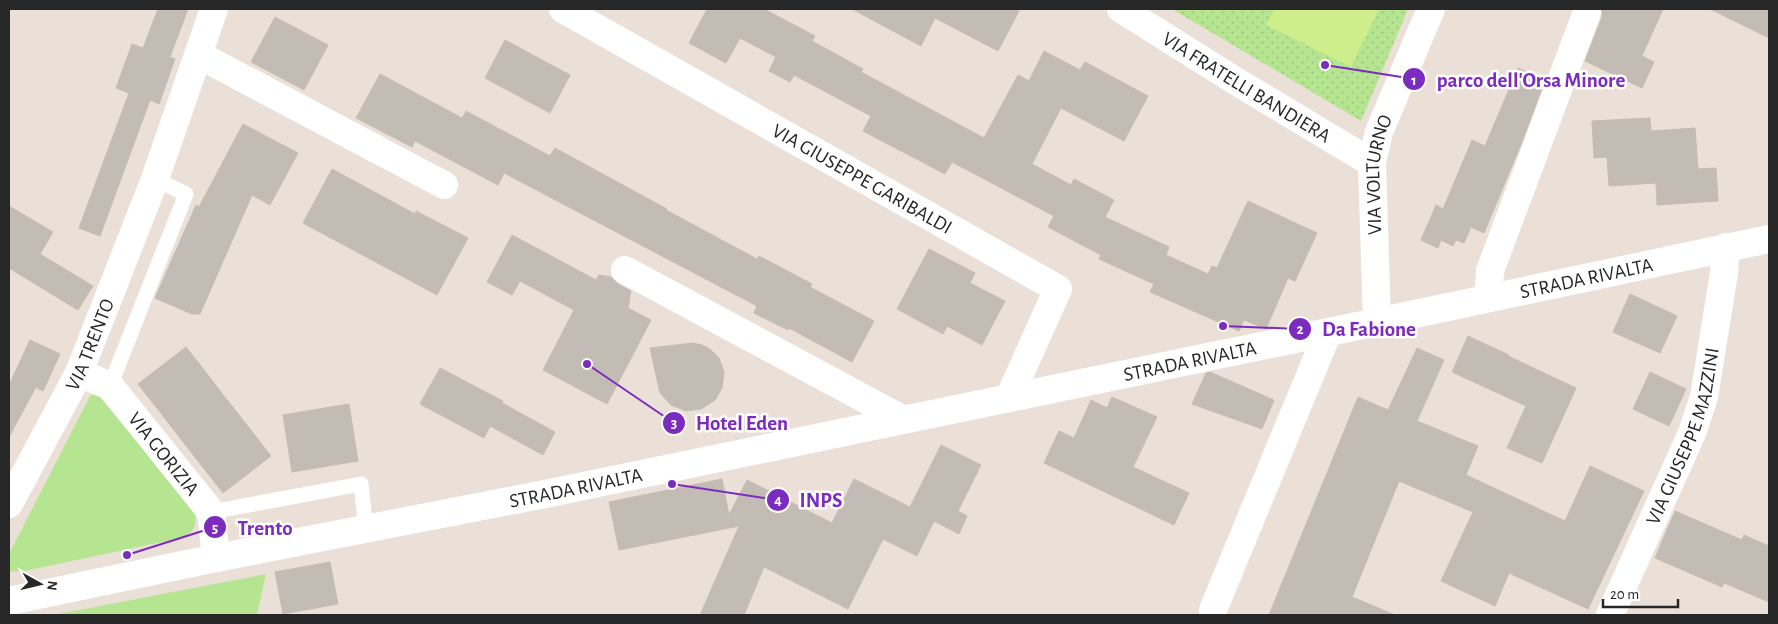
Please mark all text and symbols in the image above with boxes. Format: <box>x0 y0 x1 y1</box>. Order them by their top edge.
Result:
street label: VIA FRATELLI BANDIERA <box>1159 29 1334 147</box>
callout: parco dell'Orsa Minore <box>1401 61 1635 97</box>
text: parco dell'Orsa Minore <box>1437 70 1625 91</box>
text: 1 <box>1411 73 1417 88</box>
street label: VIA VOLTURNO <box>1363 112 1396 235</box>
street label: VIA GIUSEPPE GARIBALDI <box>769 120 955 238</box>
street label: STRADA RIVALTA <box>1518 255 1655 302</box>
street label: VIA TRENTO <box>63 296 118 394</box>
callout: Da Fabione <box>1288 311 1426 347</box>
text: Da Fabione <box>1322 319 1416 340</box>
text: 2 <box>1296 322 1304 337</box>
street label: STRADA RIVALTA <box>1122 338 1259 385</box>
street label: VIA GIUSEPPE MAZZINI <box>1643 346 1723 528</box>
callout: Hotel Eden <box>661 405 798 441</box>
street label: VIA GORIZIA <box>124 409 203 500</box>
text: Hotel Eden <box>696 413 788 434</box>
text: 3 <box>671 416 677 431</box>
street label: STRADA RIVALTA <box>508 465 645 512</box>
callout: INPS <box>765 482 853 518</box>
text: INPS <box>800 490 842 511</box>
text: 4 <box>774 493 782 508</box>
callout: Trento <box>203 509 303 545</box>
text: Trento <box>237 518 293 539</box>
text: 5 <box>212 521 218 536</box>
north arrow <box>15 559 65 609</box>
scale bar <box>1603 576 1678 608</box>
text: N <box>44 580 59 591</box>
text: 20 m <box>1610 587 1639 602</box>

